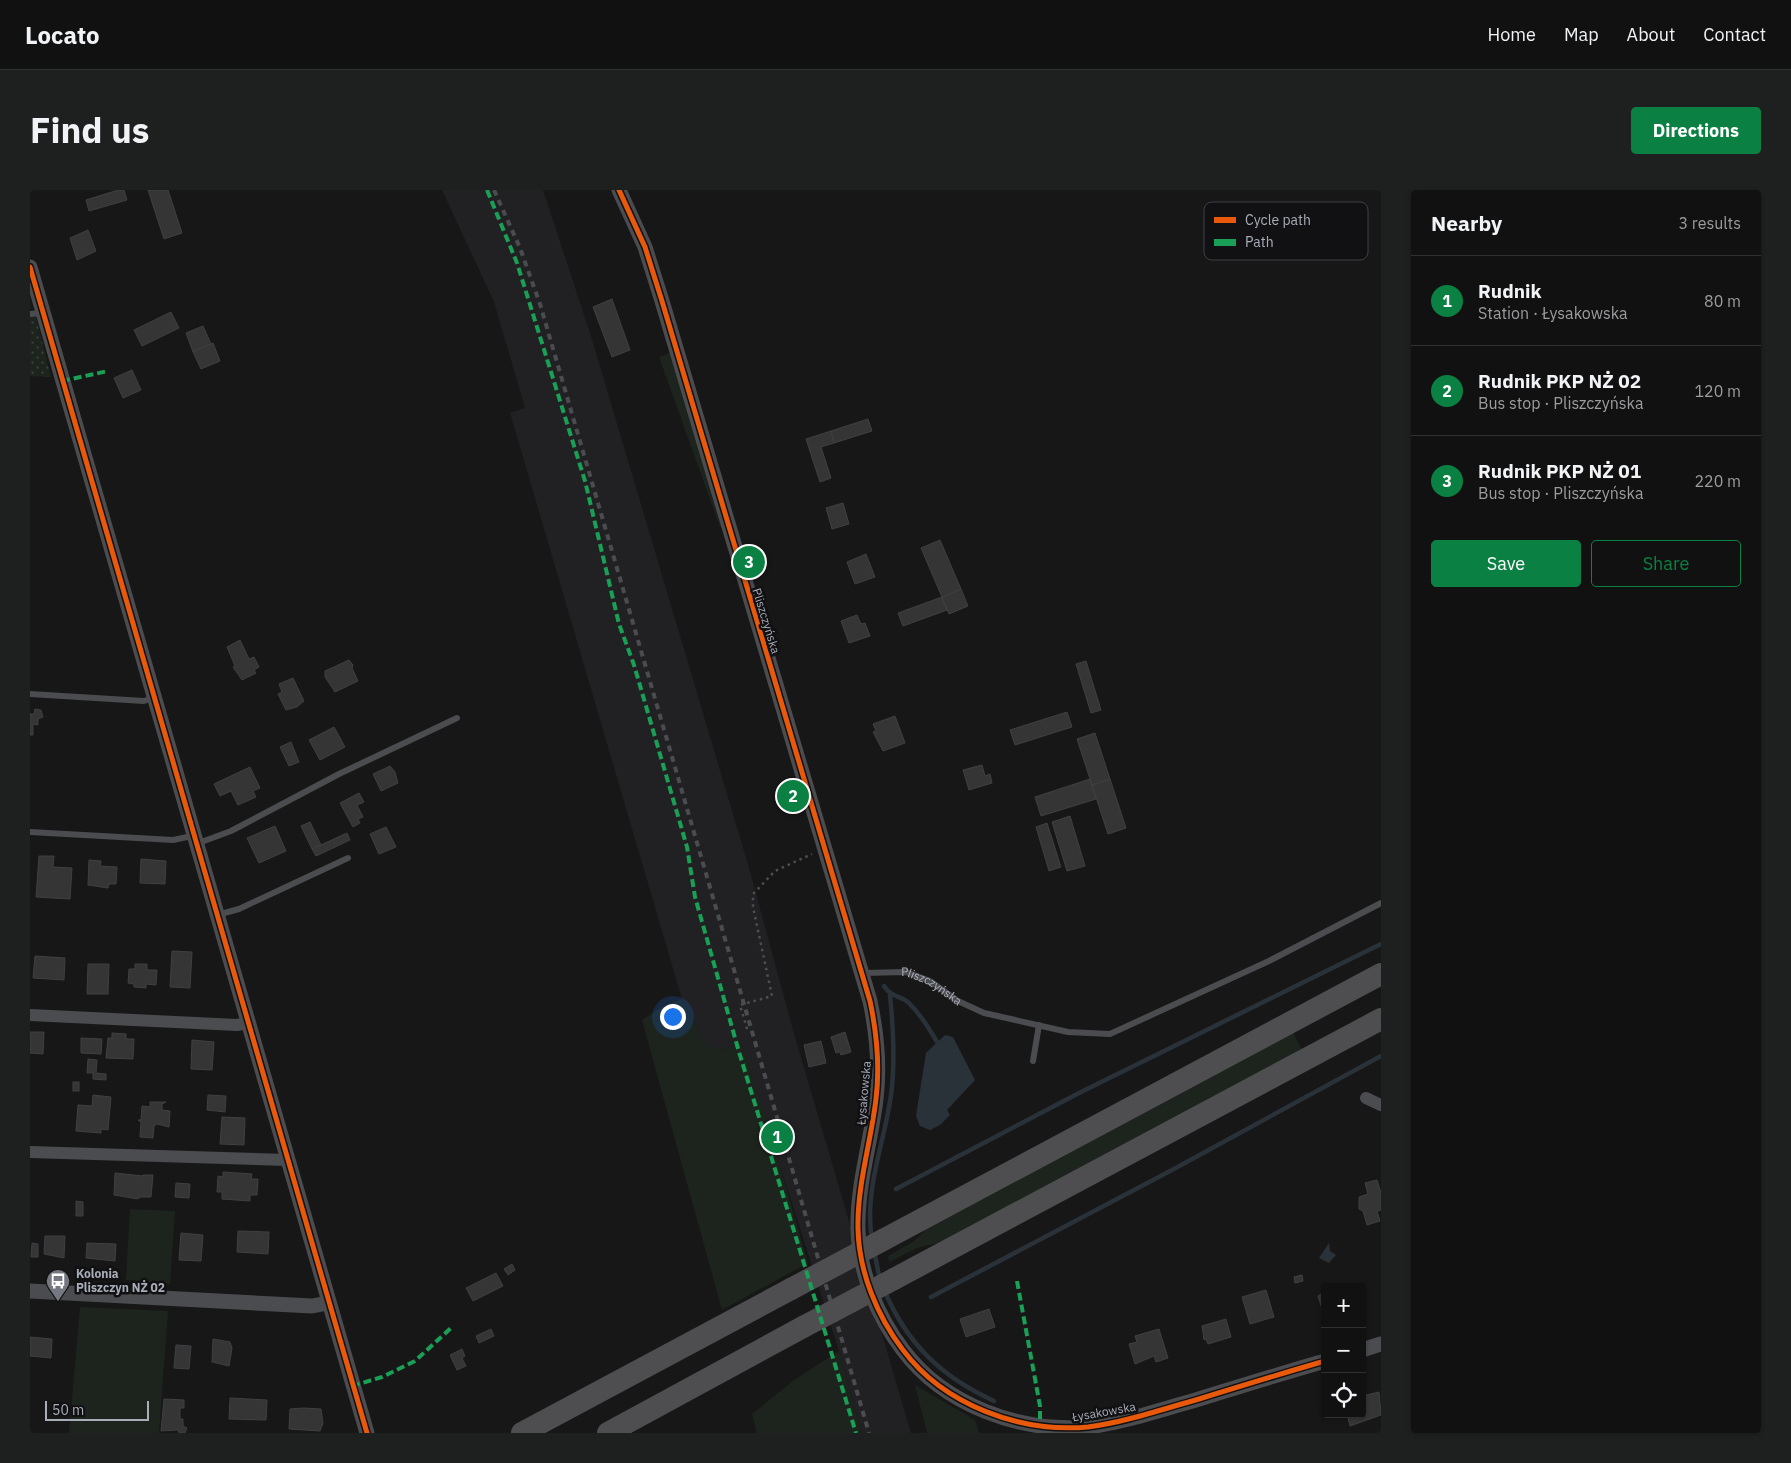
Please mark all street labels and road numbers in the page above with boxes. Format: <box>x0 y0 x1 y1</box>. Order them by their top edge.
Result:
street label: Pliszczyńska <box>749 586 784 656</box>
street label: Pliszczyńska <box>901 964 965 1009</box>
street label: Łysakowska <box>853 1060 874 1127</box>
street label: Łysakowska <box>1070 1398 1137 1425</box>

